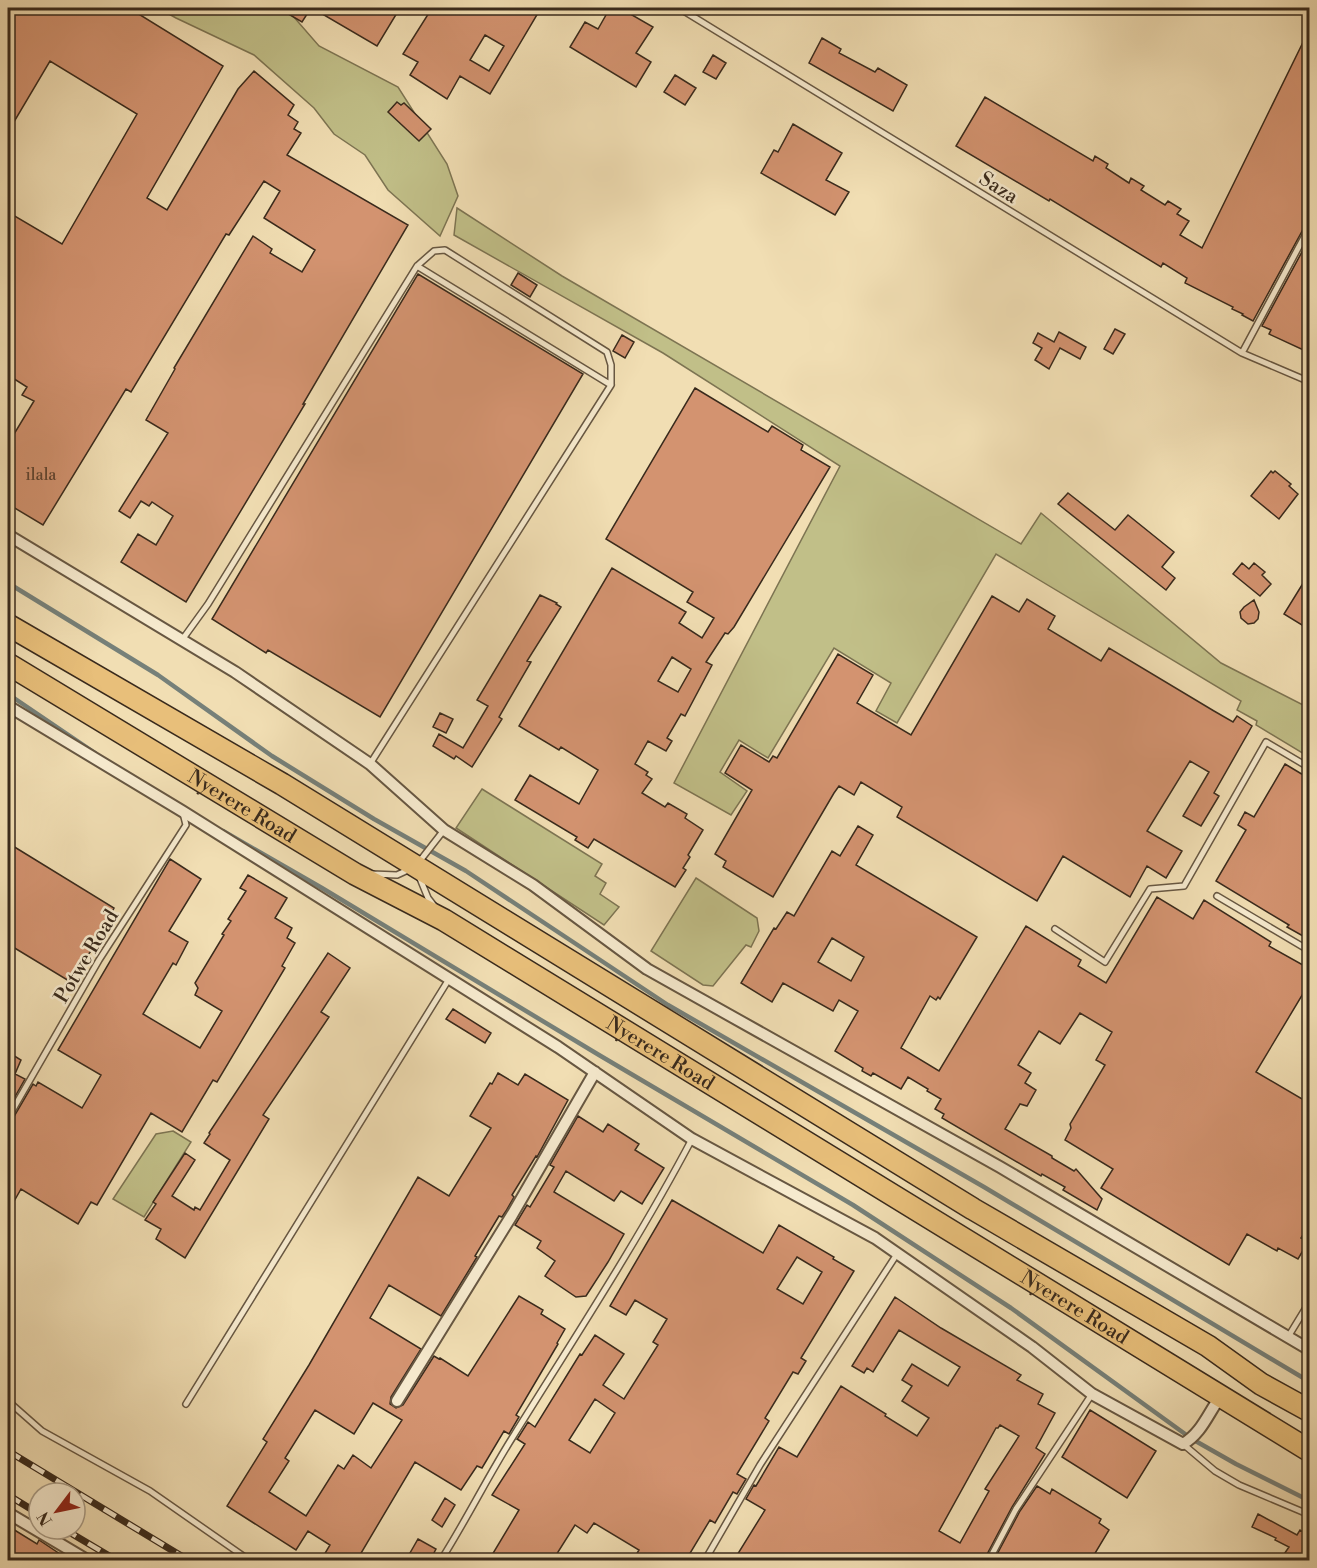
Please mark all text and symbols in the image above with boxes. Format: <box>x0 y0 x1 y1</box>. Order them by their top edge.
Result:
street label: Saza <box>974 167 1023 210</box>
house number: ilala <box>26 465 57 485</box>
street label: Nyerere Road <box>183 765 301 850</box>
street label: Potwe Road <box>50 905 125 1008</box>
street label: Nyerere Road <box>601 1012 719 1097</box>
street label: Nyerere Road <box>1016 1266 1133 1351</box>
north arrow <box>27 1481 87 1541</box>
text: N <box>33 1507 57 1529</box>

